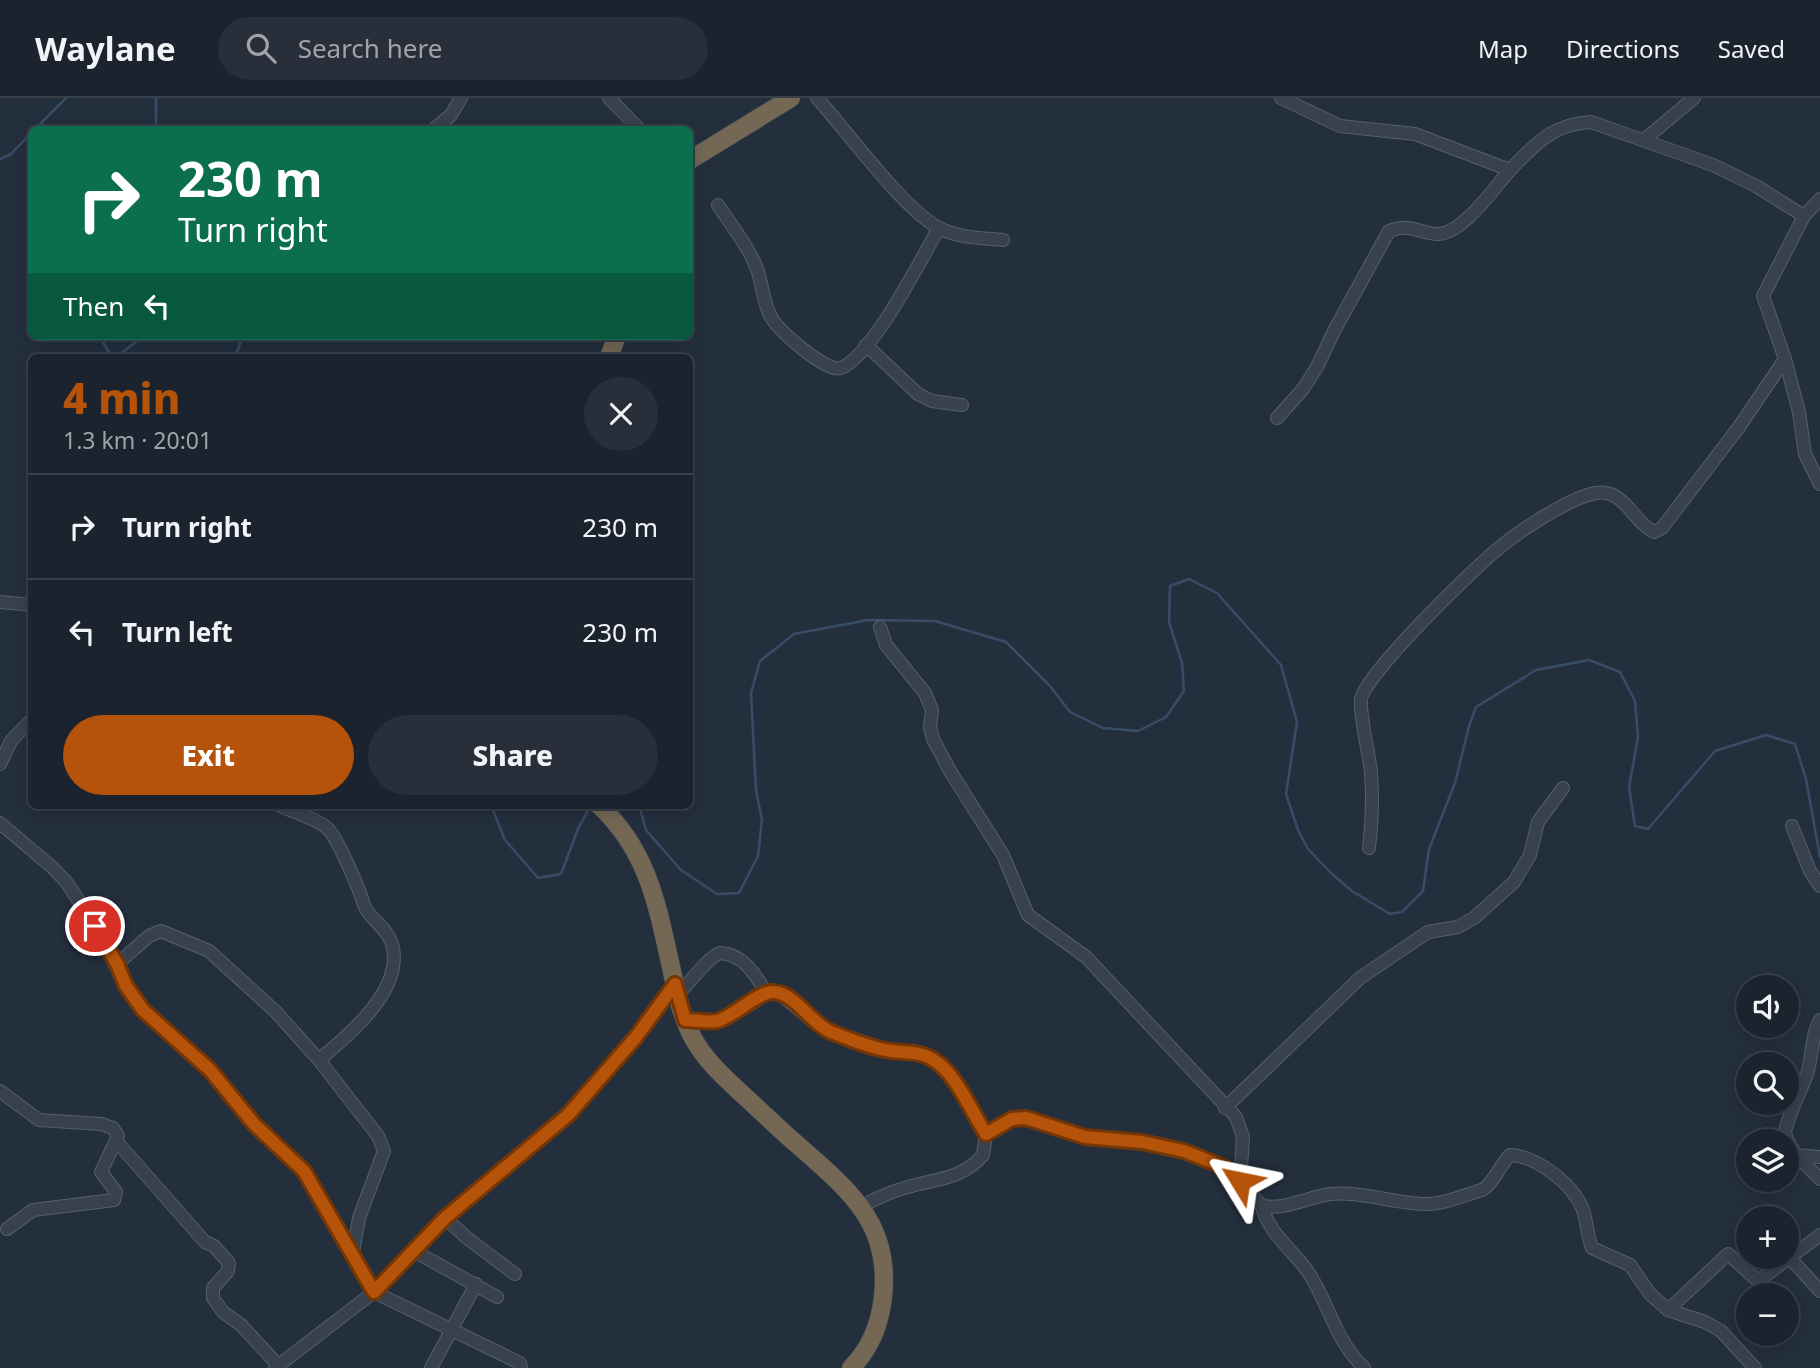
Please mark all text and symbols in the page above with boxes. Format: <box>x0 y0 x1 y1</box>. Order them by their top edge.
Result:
search box <box>218 17 708 80</box>
text: Waylane <box>35 26 176 71</box>
icon: search <box>242 29 280 67</box>
text: Search here <box>298 30 442 66</box>
text: Map <box>1478 32 1528 65</box>
text: Directions <box>1566 32 1680 65</box>
text: Saved <box>1718 32 1785 65</box>
text: 230 m <box>178 145 323 211</box>
icon: right <box>63 154 154 245</box>
text: Turn right <box>178 208 328 251</box>
icon: left <box>138 287 176 325</box>
text: Then <box>63 288 124 324</box>
text: 4 min <box>63 369 180 426</box>
button: close <box>584 377 658 451</box>
text: 1.3 km · 20:01 <box>63 424 212 456</box>
icon: right <box>63 508 101 546</box>
text: Turn right <box>122 509 252 545</box>
text: 230 m <box>582 509 658 545</box>
icon: left <box>63 613 101 651</box>
text: Turn left <box>122 614 233 650</box>
text: 230 m <box>582 614 658 650</box>
button: Exit <box>63 715 354 795</box>
button: Share <box>368 715 658 795</box>
pin <box>65 896 125 956</box>
icon: arrive <box>76 907 114 945</box>
map controls <box>1736 975 1799 1346</box>
button: sound <box>1736 975 1799 1038</box>
button: search <box>1736 1052 1799 1115</box>
button: layers <box>1736 1129 1799 1192</box>
position arrow <box>1203 1144 1277 1218</box>
button: + <box>1736 1206 1799 1269</box>
button: − <box>1736 1283 1799 1346</box>

